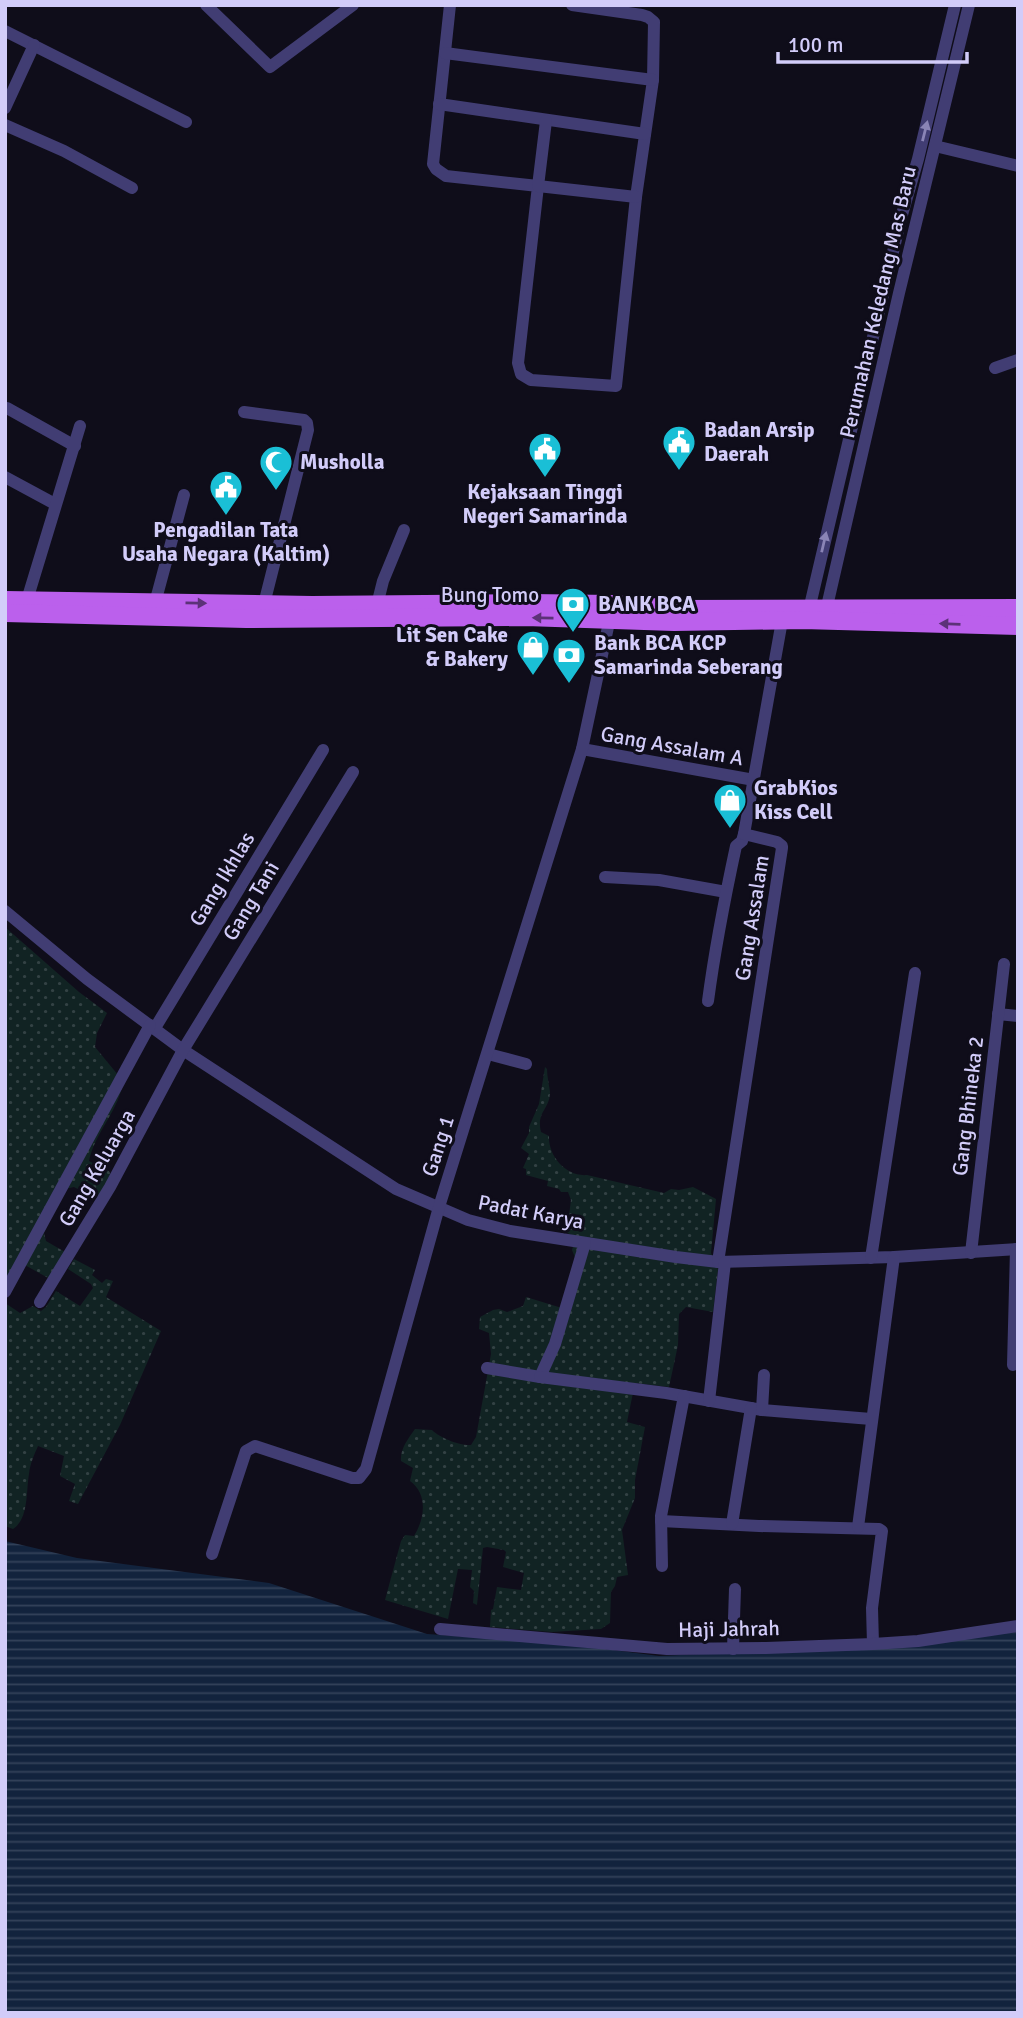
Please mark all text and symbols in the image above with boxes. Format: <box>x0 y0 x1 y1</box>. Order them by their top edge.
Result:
scale bar <box>778 21 967 65</box>
text: 100 m <box>788 32 843 58</box>
one-way arrow <box>919 120 930 142</box>
street label: Perumahan Keledang Mas Baru <box>834 163 922 441</box>
place label: Badan Arsip Daerah <box>704 417 814 467</box>
public building icon: Badan Arsip Daerah <box>660 423 698 472</box>
public building icon: Kejaksaan Tinggi Negeri Samarinda <box>526 430 564 479</box>
mosque icon: Musholla <box>257 443 295 492</box>
place label: Musholla <box>300 449 385 475</box>
public building icon: Pengadilan Tata Usaha Negara (Kaltim) <box>207 468 245 517</box>
place label: Kejaksaan Tinggi Negeri Samarinda <box>462 479 628 529</box>
place label: Pengadilan Tata Usaha Negara (Kaltim) <box>122 517 330 567</box>
one-way arrow <box>819 531 830 553</box>
street label: Bung Tomo <box>441 582 539 608</box>
bank icon: BANK BCA <box>554 585 592 634</box>
place label: BANK BCA <box>598 591 696 617</box>
one-way arrow <box>185 597 207 608</box>
one-way arrow <box>532 612 554 623</box>
one-way arrow <box>938 619 960 630</box>
place label: Lit Sen Cake & Bakery <box>396 622 509 672</box>
shop icon: Lit Sen Cake & Bakery <box>514 628 552 677</box>
place label: Bank BCA KCP Samarinda Seberang <box>594 630 783 680</box>
bank icon: Bank BCA KCP Samarinda Seberang <box>550 636 588 685</box>
street label: Gang Assalam A <box>599 721 745 771</box>
place label: GrabKios Kiss Cell <box>754 775 837 825</box>
shop icon: GrabKios Kiss Cell <box>711 781 749 830</box>
street label: Gang Ikhlas <box>184 827 260 931</box>
street label: Gang Assalam <box>729 853 775 983</box>
street label: Gang Tani <box>217 857 285 945</box>
street label: Gang Bhineka 2 <box>947 1035 989 1177</box>
street label: Gang Keluarga <box>53 1105 141 1231</box>
street label: Gang 1 <box>416 1112 460 1180</box>
street label: Padat Karya <box>476 1189 586 1235</box>
street label: Haji Jahrah <box>678 1615 780 1643</box>

